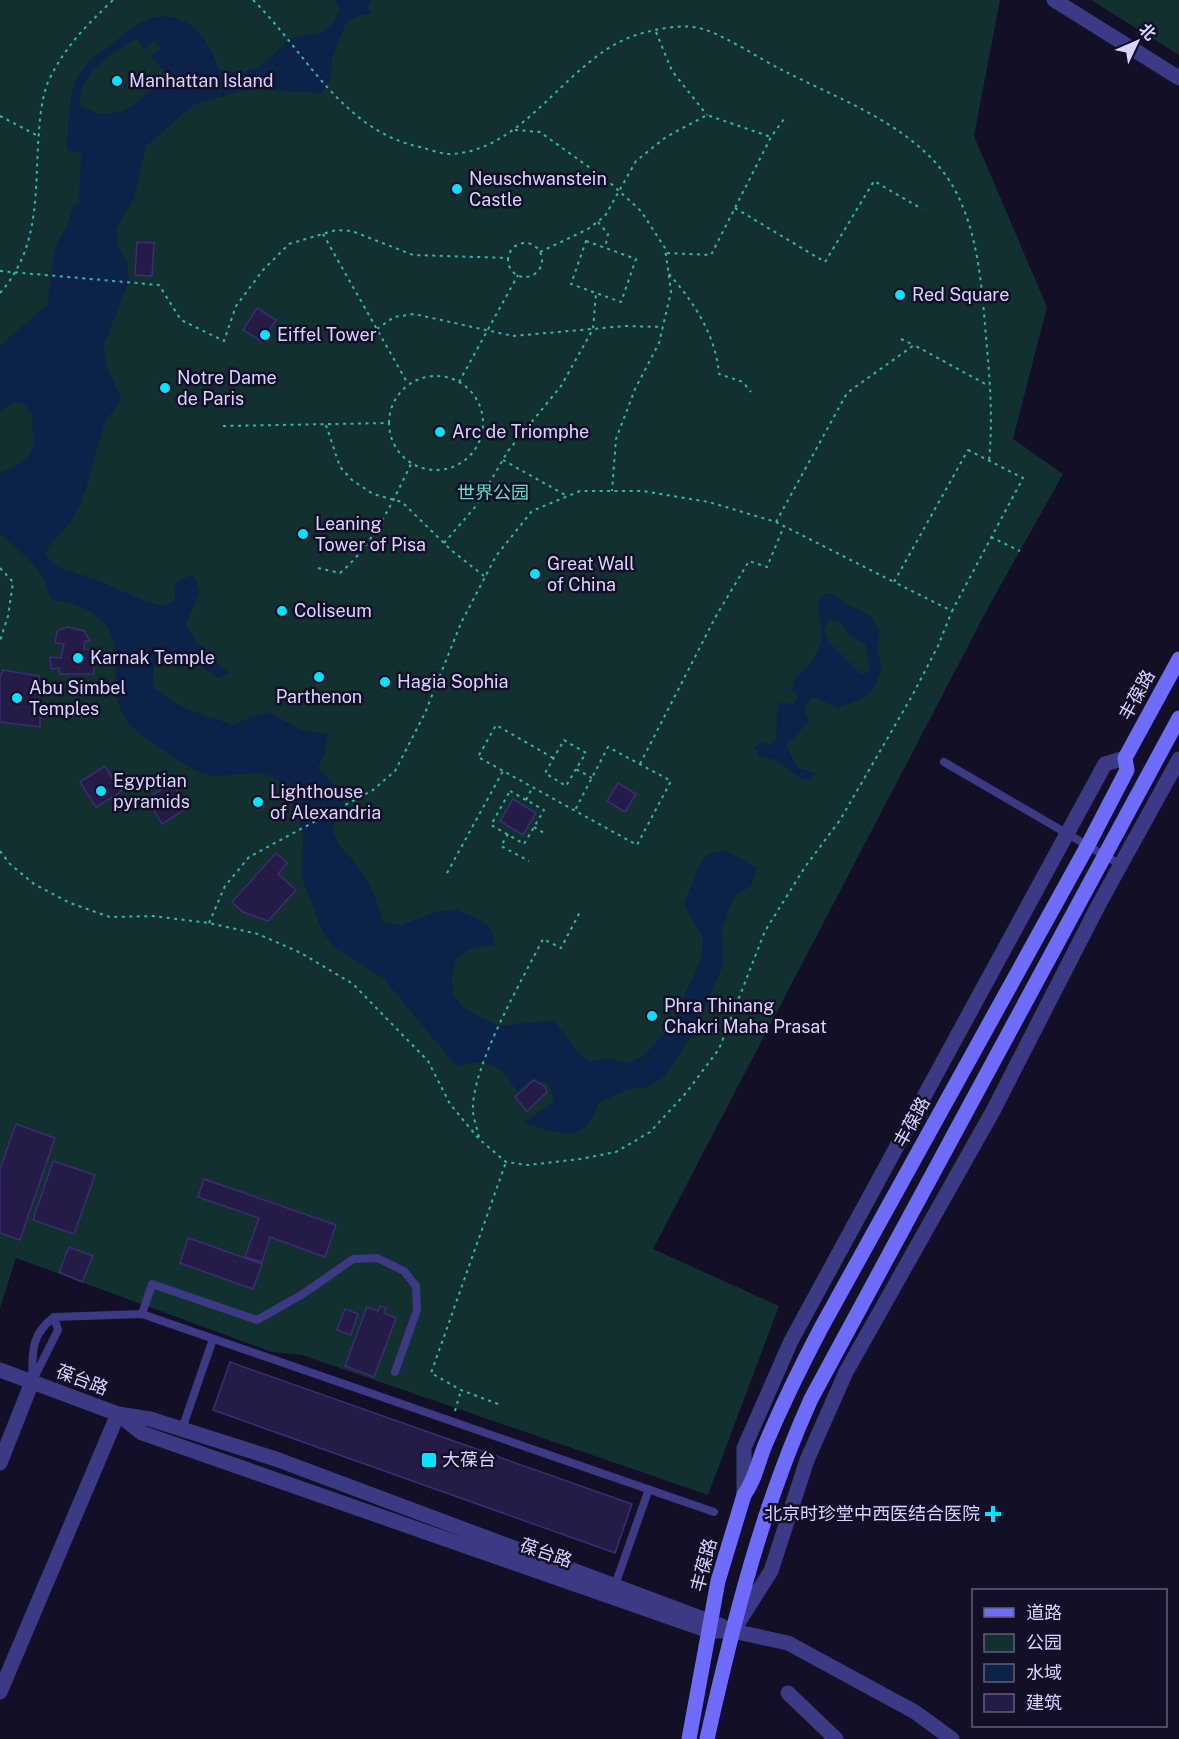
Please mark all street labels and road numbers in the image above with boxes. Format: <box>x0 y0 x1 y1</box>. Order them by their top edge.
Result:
street label: 丰葆路 <box>1114 666 1159 723</box>
street label: 丰葆路 <box>889 1093 934 1150</box>
street label: 葆台路 <box>53 1360 111 1399</box>
street label: 葆台路 <box>517 1534 575 1571</box>
street label: 丰葆路 <box>686 1536 721 1594</box>

